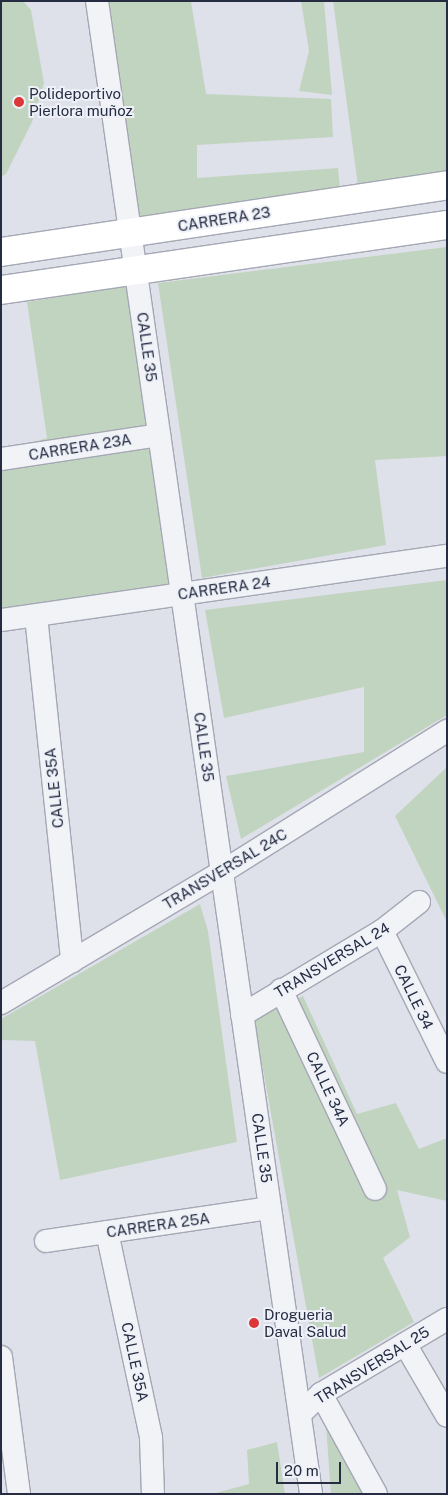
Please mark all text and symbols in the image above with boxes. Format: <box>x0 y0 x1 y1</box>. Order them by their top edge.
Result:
place label: Polideportivo Pierlora muñoz <box>29 84 133 119</box>
marker: Polideportivo Pierlora muñoz <box>13 96 25 108</box>
street label: CARRERA 23 <box>176 203 272 235</box>
street label: CALLE 35 <box>133 311 161 383</box>
street label: CARRERA 23A <box>27 430 133 464</box>
street label: CARRERA 24 <box>177 573 271 603</box>
street label: CALLE 35 <box>190 711 218 783</box>
street label: CALLE 35A <box>41 747 67 829</box>
street label: TRANSVERSAL 24C <box>160 825 290 913</box>
street label: TRANSVERSAL 24 <box>271 918 393 1002</box>
street label: CALLE 34 <box>391 962 437 1032</box>
street label: CALLE 34A <box>303 1049 353 1129</box>
street label: CALLE 35 <box>248 1112 276 1184</box>
street label: CARRERA 25A <box>105 1209 211 1241</box>
place label: Drogueria Daval Salud <box>264 1305 347 1340</box>
marker: Drogueria Daval Salud <box>248 1317 260 1329</box>
street label: CALLE 35A <box>118 1321 152 1403</box>
street label: TRANSVERSAL 25 <box>311 1323 433 1407</box>
scale bar <box>278 1452 343 1484</box>
text: 20 m <box>284 1462 319 1479</box>

